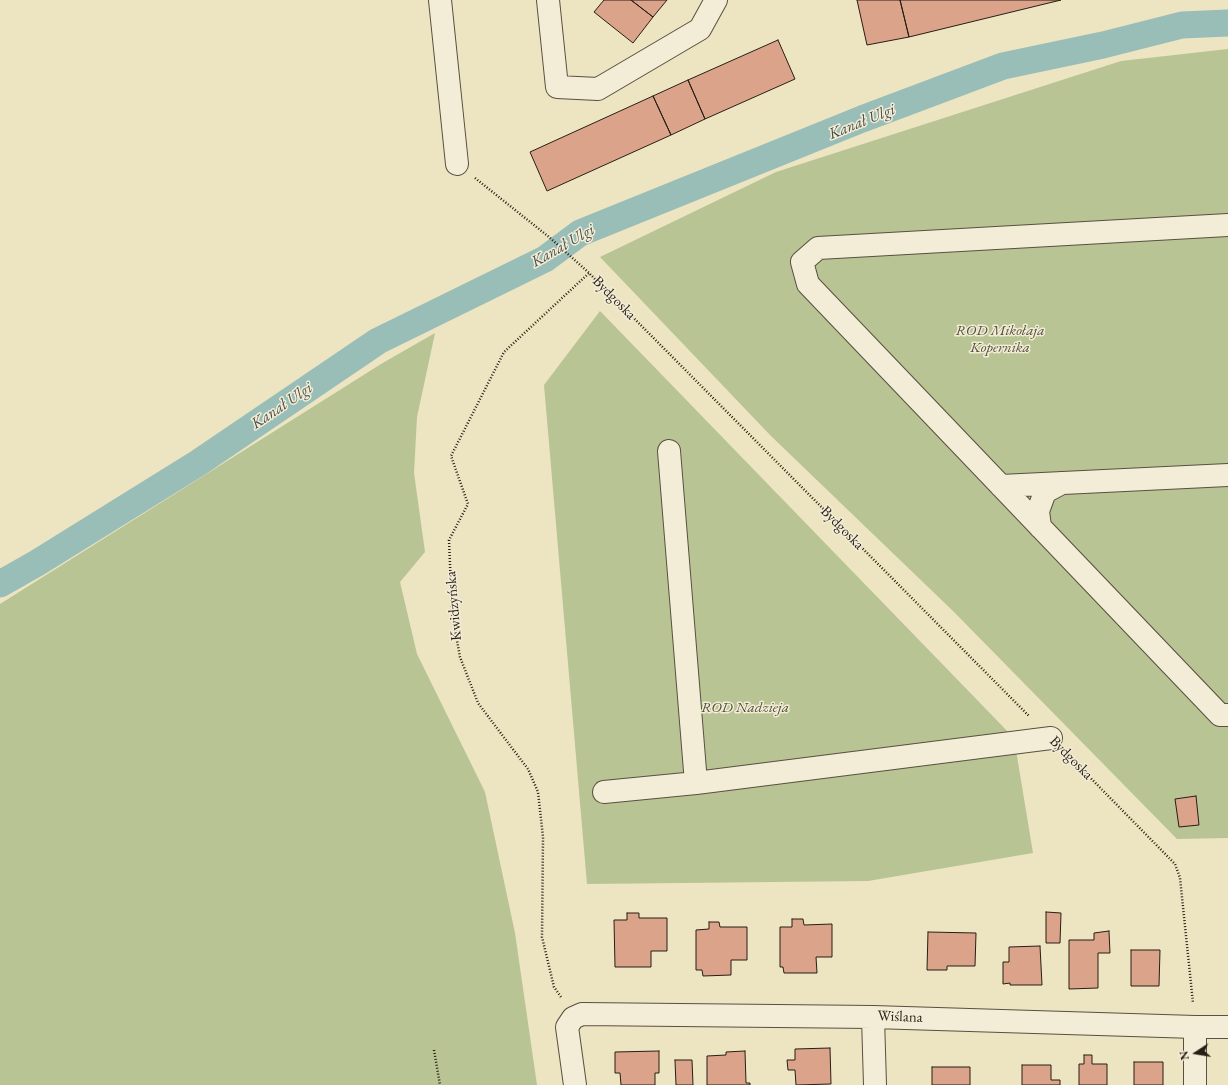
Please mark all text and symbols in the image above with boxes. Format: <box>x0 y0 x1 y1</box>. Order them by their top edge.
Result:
water label: Kanał Ulgi <box>826 100 898 144</box>
water label: Kanał Ulgi <box>528 220 598 272</box>
street label: Bydgoska <box>588 272 640 324</box>
park label: ROD Mikołaja Kopernika <box>955 322 1045 357</box>
water label: Kanał Ulgi <box>248 378 316 434</box>
street label: Bydgoska <box>816 502 868 554</box>
street label: Kwidzyńska <box>442 570 466 642</box>
park label: ROD Nadzieja <box>701 699 789 717</box>
street label: Bydgoska <box>1045 732 1097 784</box>
street label: Wiślana <box>877 1007 923 1027</box>
north arrow <box>1176 1033 1216 1073</box>
text: N <box>1176 1050 1192 1061</box>

